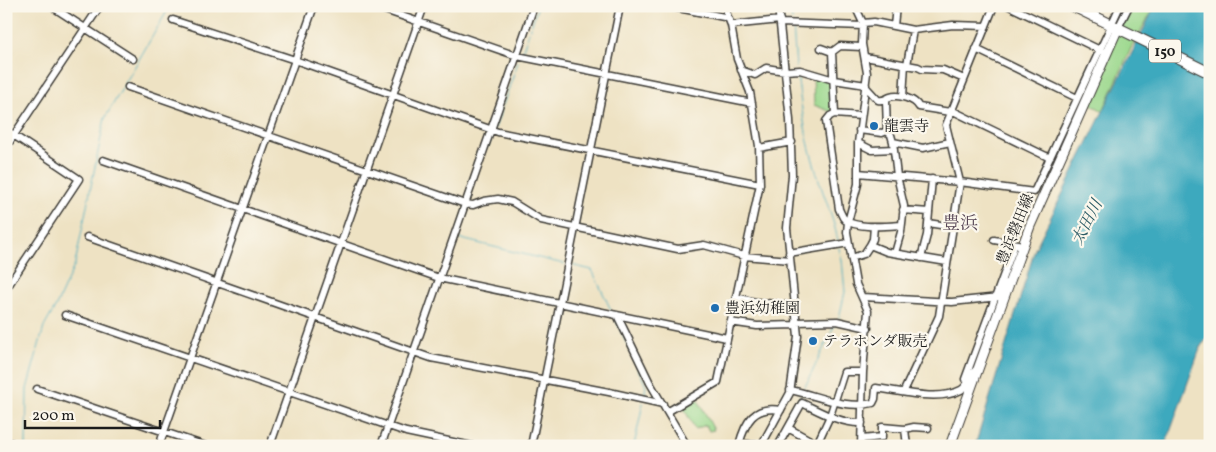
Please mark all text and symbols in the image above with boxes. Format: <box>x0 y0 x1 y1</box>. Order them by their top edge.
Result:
road number: 150 <box>1149 40 1181 62</box>
place label: 龍雲寺 <box>884 117 929 138</box>
marker: 龍雲寺 <box>868 120 880 132</box>
street label: 豊浜磐田線 <box>993 191 1040 268</box>
water label: 太田川 <box>1067 195 1109 249</box>
district label: 豊浜 <box>942 212 978 237</box>
place label: 豊浜幼稚園 <box>725 299 800 320</box>
marker: 豊浜幼稚園 <box>709 302 721 314</box>
place label: テラホンダ販売 <box>823 332 927 353</box>
marker: テラホンダ販売 <box>807 335 819 347</box>
scale bar <box>25 397 160 429</box>
text: 200 m <box>32 406 75 427</box>

